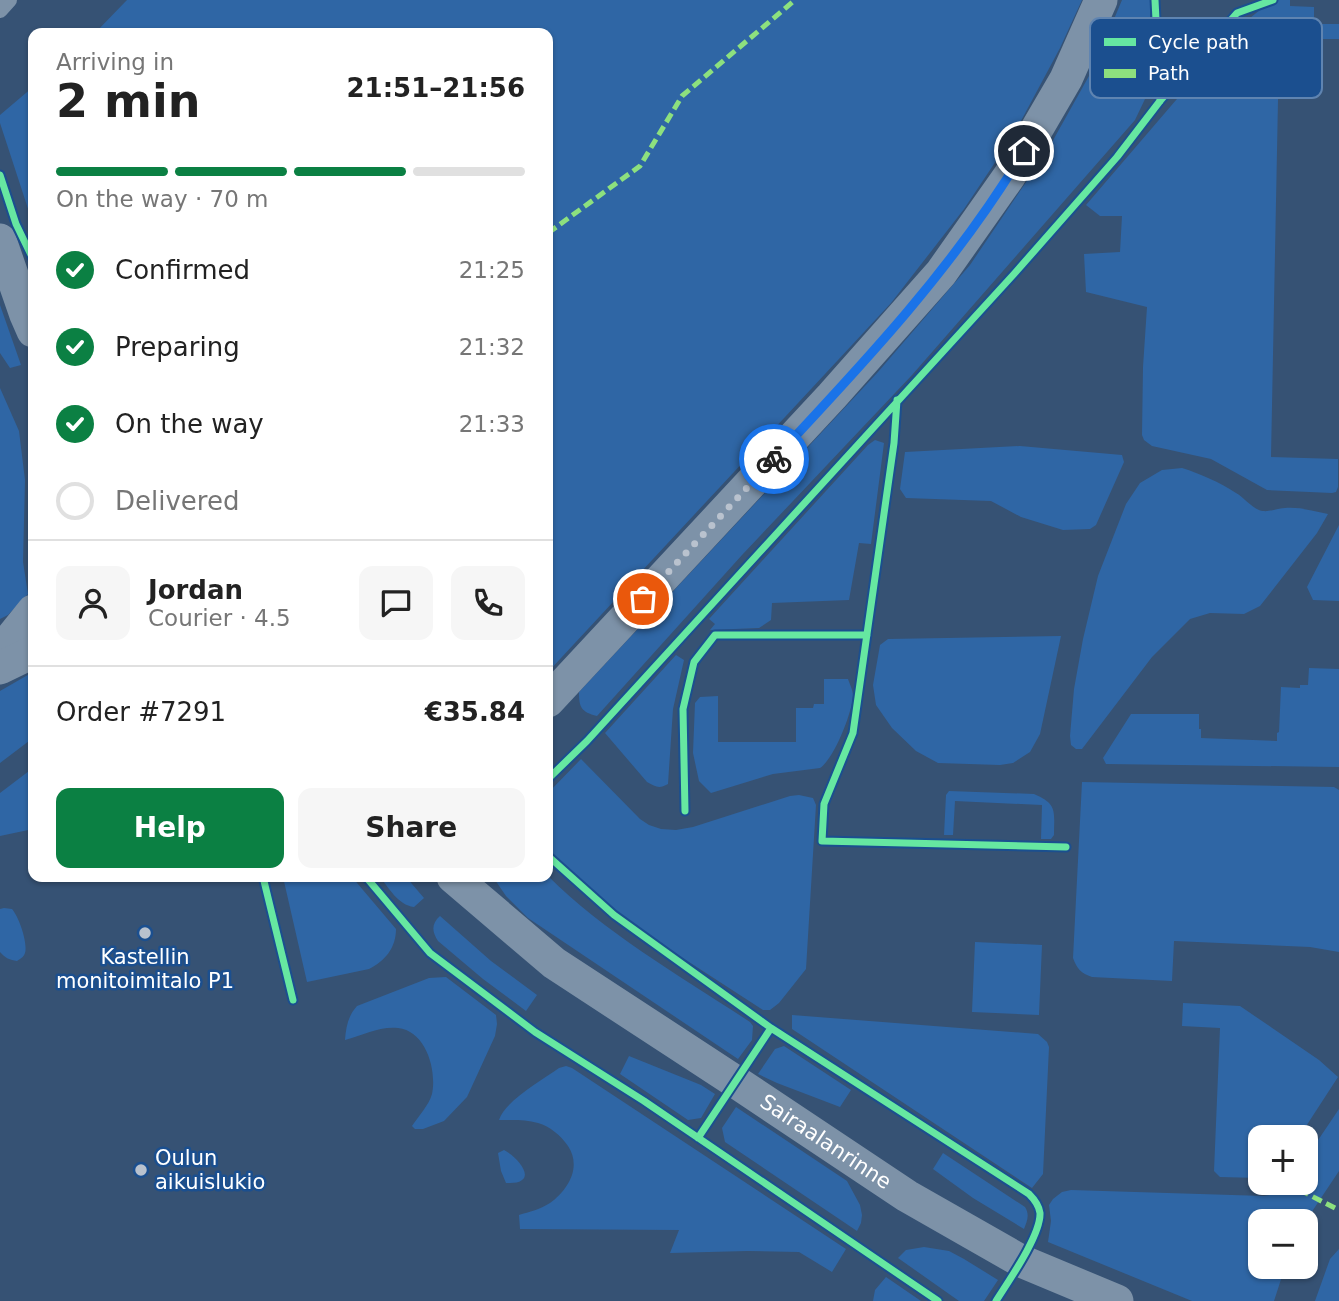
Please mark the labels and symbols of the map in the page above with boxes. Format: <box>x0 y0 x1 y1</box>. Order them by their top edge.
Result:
legend <box>1090 18 1322 98</box>
text: Cycle path <box>1148 31 1249 53</box>
text: Path <box>1148 62 1190 84</box>
pin <box>994 121 1054 181</box>
courier <box>739 424 809 494</box>
pin <box>613 569 673 629</box>
marker: Kastellin monitoimitalo P1 <box>137 925 153 941</box>
place label: Kastellin monitoimitalo P1 <box>56 945 234 993</box>
street label: Sairaalanrinne <box>756 1090 896 1194</box>
place label: Oulun aikuislukio <box>155 1146 265 1194</box>
marker: Oulun aikuislukio <box>133 1162 149 1178</box>

